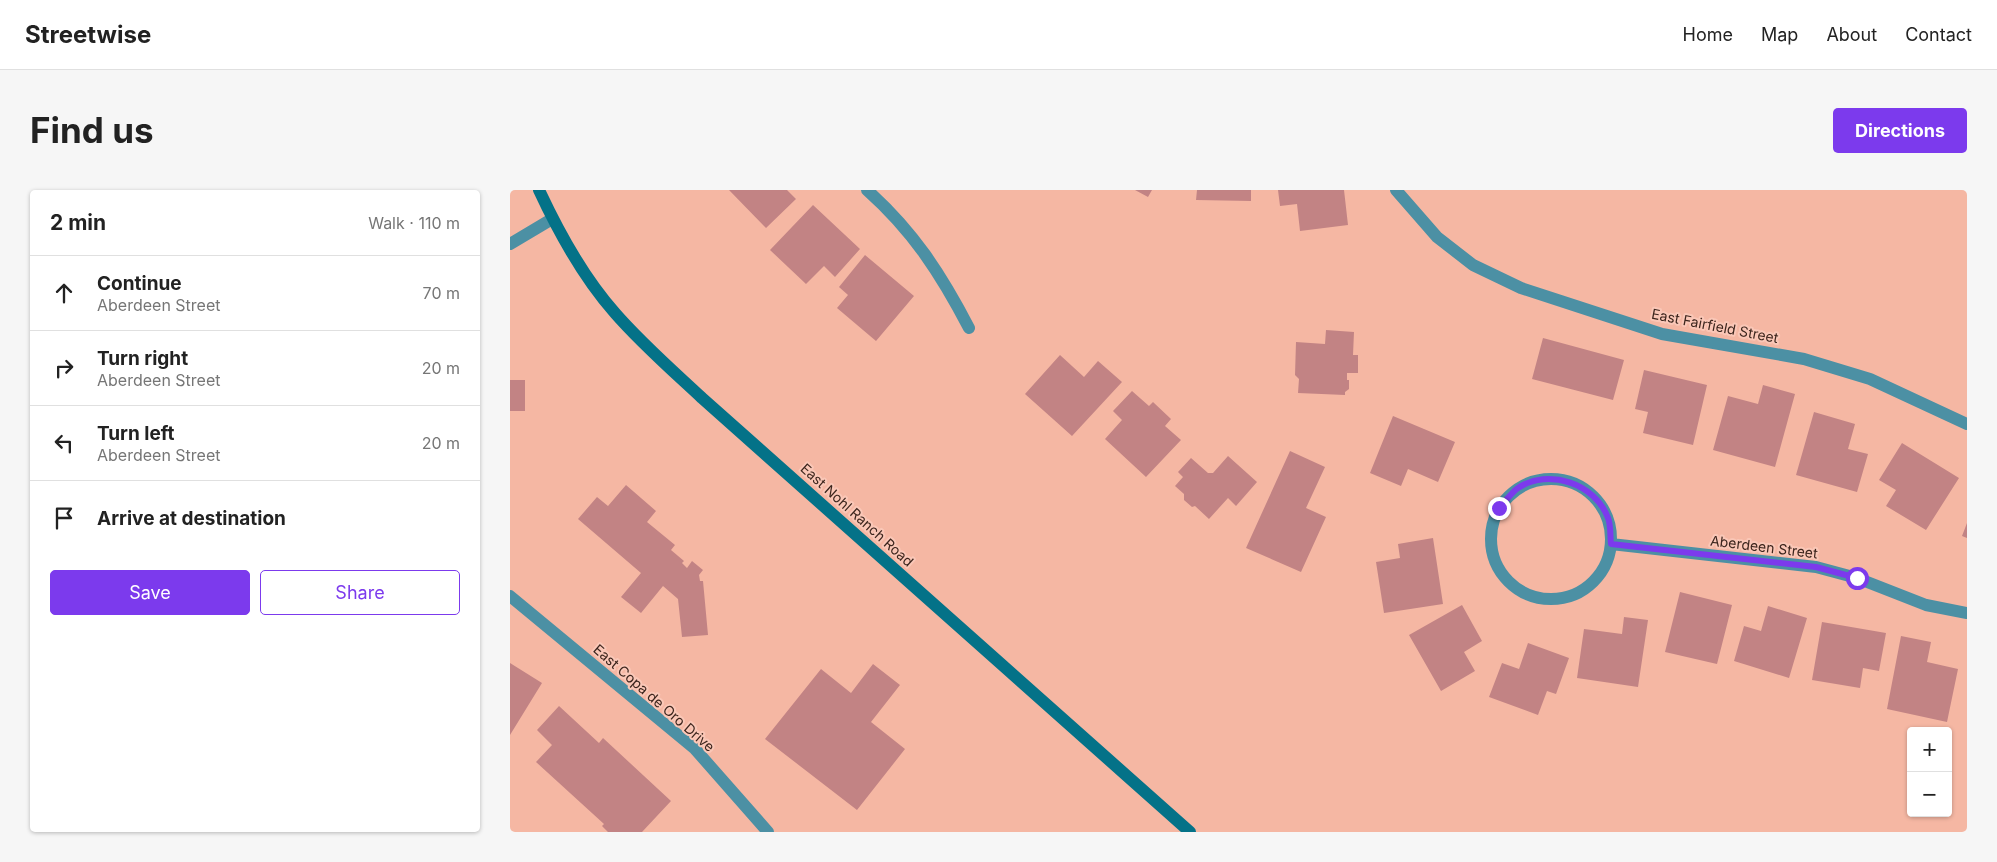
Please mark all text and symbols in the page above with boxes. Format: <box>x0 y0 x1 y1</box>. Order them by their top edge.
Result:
text: Streetwise <box>25 20 151 49</box>
text: Home <box>1683 24 1733 45</box>
text: Map <box>1761 24 1798 45</box>
text: About <box>1826 24 1877 45</box>
text: Contact <box>1905 24 1972 45</box>
button: Directions <box>1833 108 1967 153</box>
text: Find us <box>30 109 154 151</box>
text: 2 min <box>50 210 106 235</box>
text: Walk · 110 m <box>368 213 460 233</box>
text: Continue <box>97 272 182 295</box>
icon: ahead <box>50 279 78 307</box>
text: 70 m <box>423 283 460 303</box>
text: Aberdeen Street <box>97 295 220 315</box>
street label: East Fairfield Street <box>1650 305 1780 346</box>
text: Turn right <box>97 347 188 370</box>
icon: right <box>50 354 78 382</box>
text: 20 m <box>422 358 460 378</box>
text: Aberdeen Street <box>97 370 220 390</box>
text: Turn left <box>97 422 175 445</box>
icon: left <box>50 429 78 457</box>
text: 20 m <box>422 433 460 453</box>
text: Aberdeen Street <box>97 445 220 465</box>
street label: East Nohl Ranch Road <box>797 460 917 570</box>
route end <box>1488 497 1511 520</box>
icon: arrive <box>50 504 78 532</box>
text: Arrive at destination <box>97 507 286 530</box>
street label: Aberdeen Street <box>1709 531 1819 562</box>
route start <box>1846 567 1869 590</box>
button: Save <box>50 570 250 615</box>
button: Share <box>260 570 460 615</box>
street label: East Copa de Oro Drive <box>590 640 718 755</box>
map controls <box>1907 727 1952 817</box>
button: + <box>1907 727 1952 772</box>
button: − <box>1907 772 1952 817</box>

